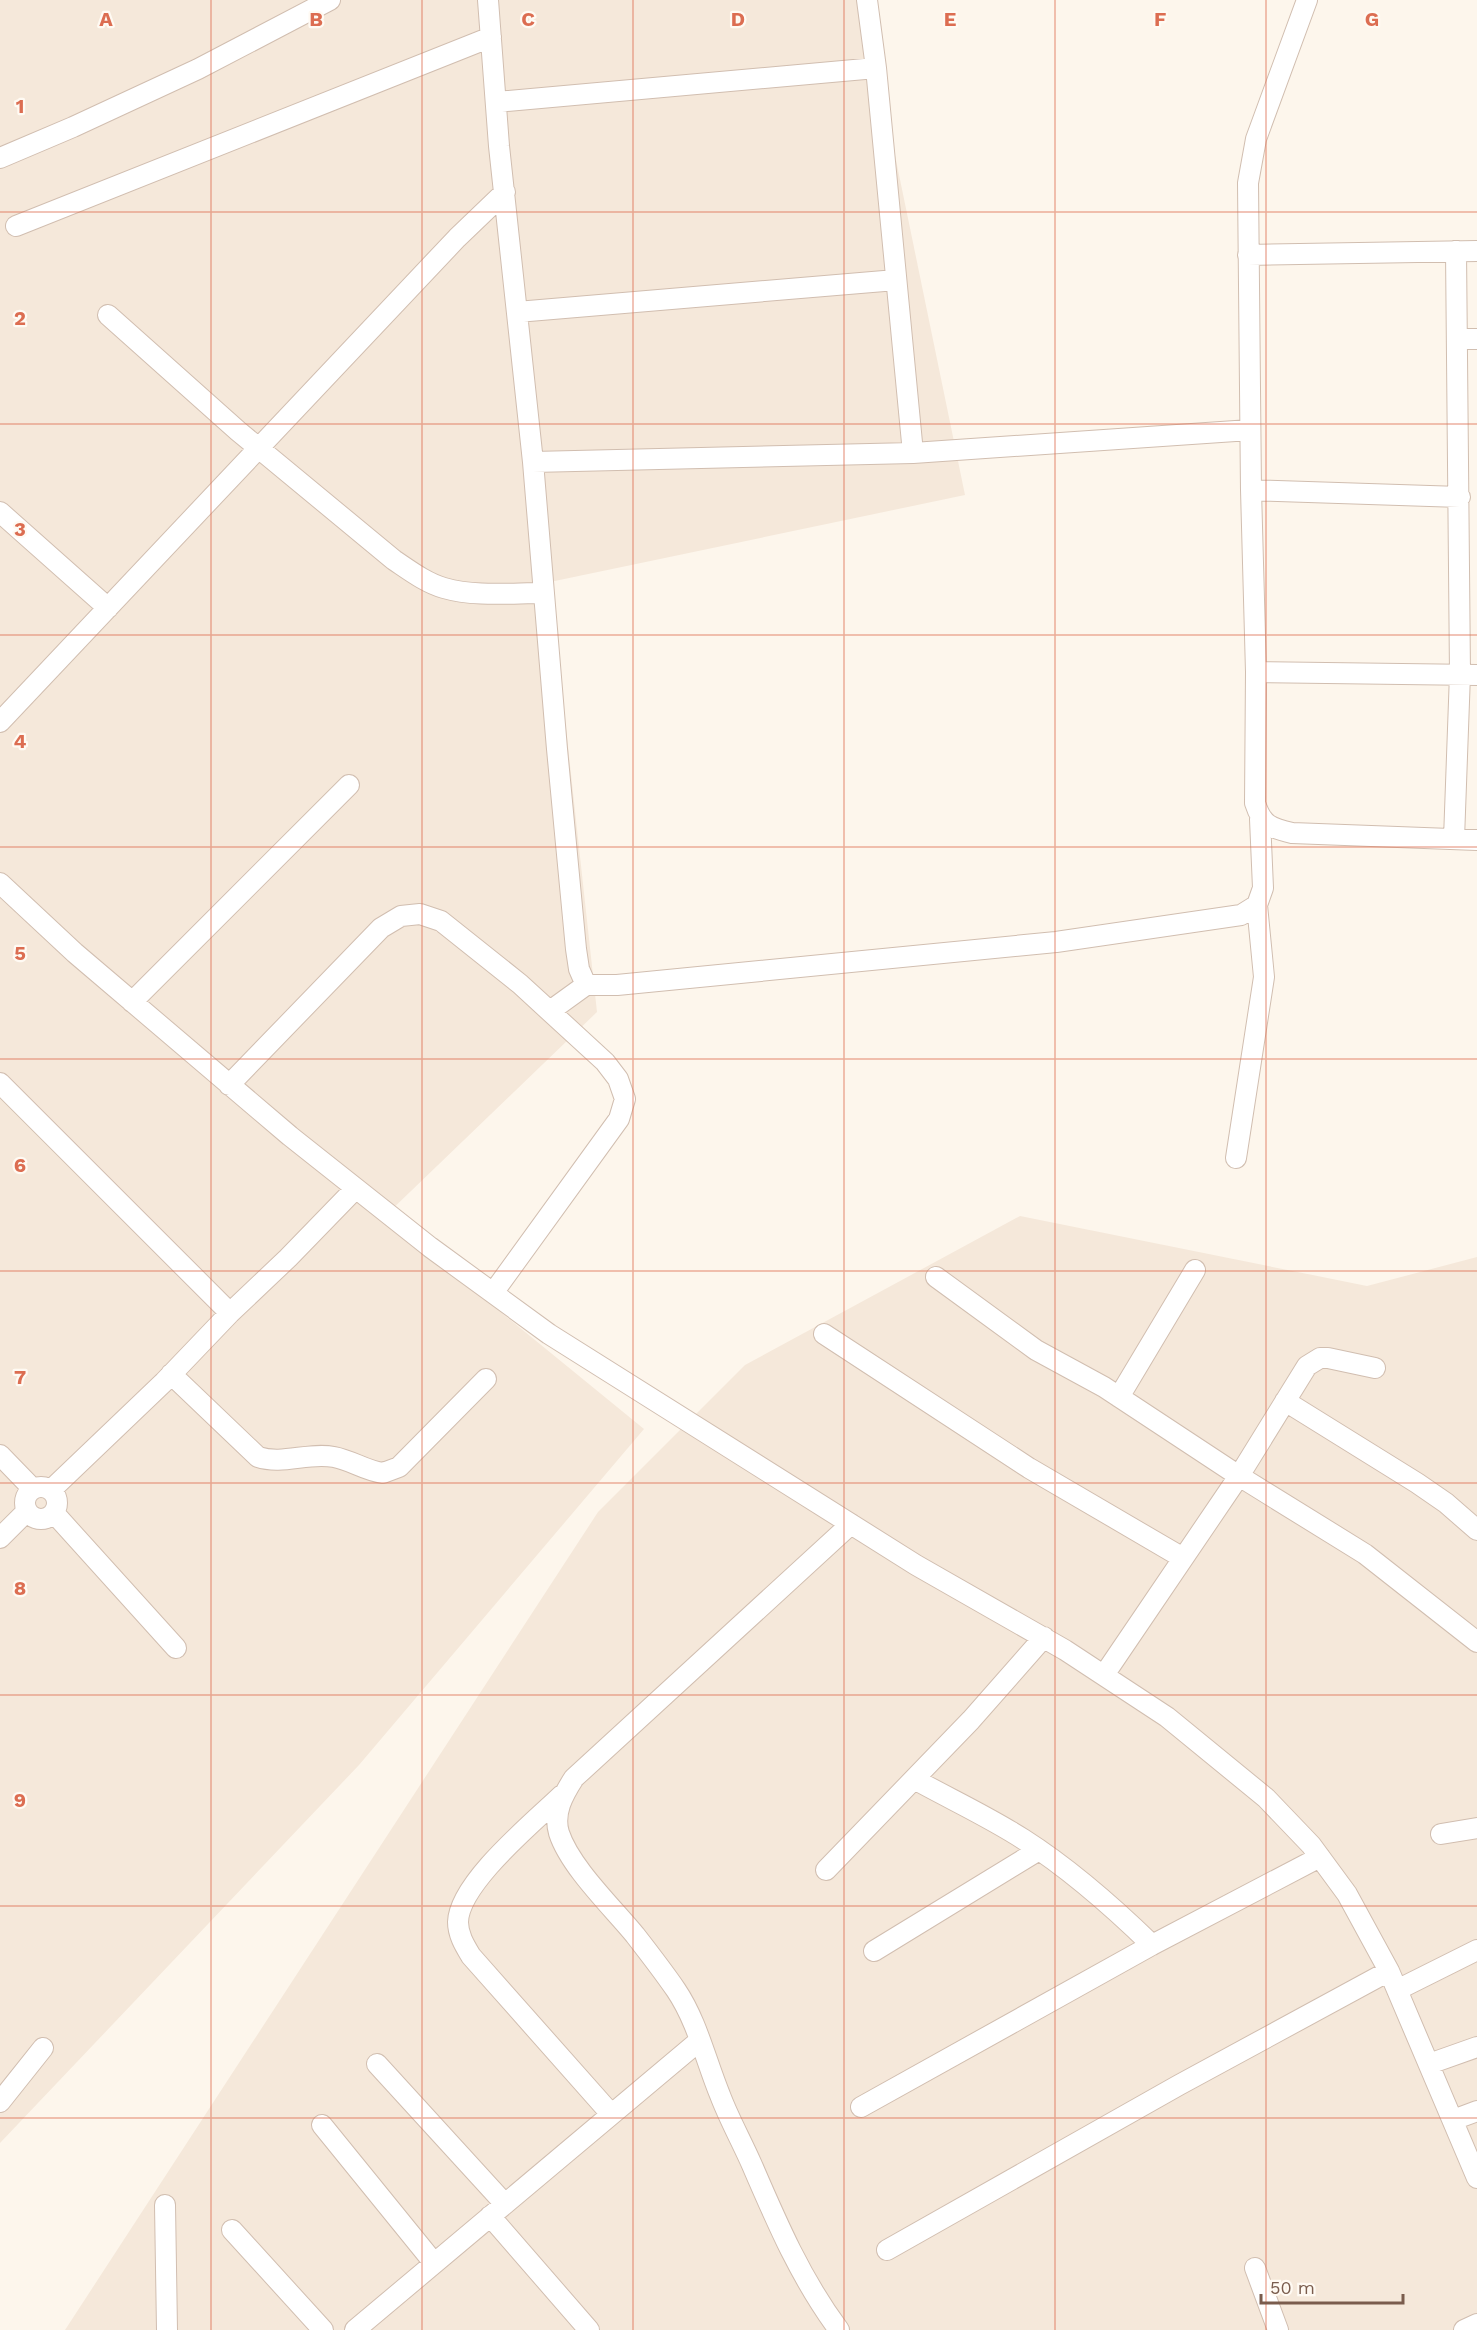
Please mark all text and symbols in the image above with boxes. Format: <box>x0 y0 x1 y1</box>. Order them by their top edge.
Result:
text: A <box>99 7 113 31</box>
text: B <box>309 7 323 31</box>
text: C <box>521 7 535 31</box>
text: D <box>731 7 745 31</box>
text: E <box>944 7 956 31</box>
text: F <box>1154 7 1166 31</box>
text: G <box>1365 7 1379 31</box>
text: 1 <box>16 94 24 118</box>
text: 2 <box>14 306 26 330</box>
text: 3 <box>14 517 26 541</box>
text: 4 <box>14 729 27 753</box>
text: 5 <box>14 941 26 965</box>
text: 6 <box>14 1153 26 1177</box>
text: 7 <box>14 1365 26 1389</box>
text: 8 <box>14 1576 26 1600</box>
text: 9 <box>14 1788 26 1812</box>
scale bar <box>1261 2267 1404 2305</box>
text: 50 m <box>1270 2277 1315 2298</box>

